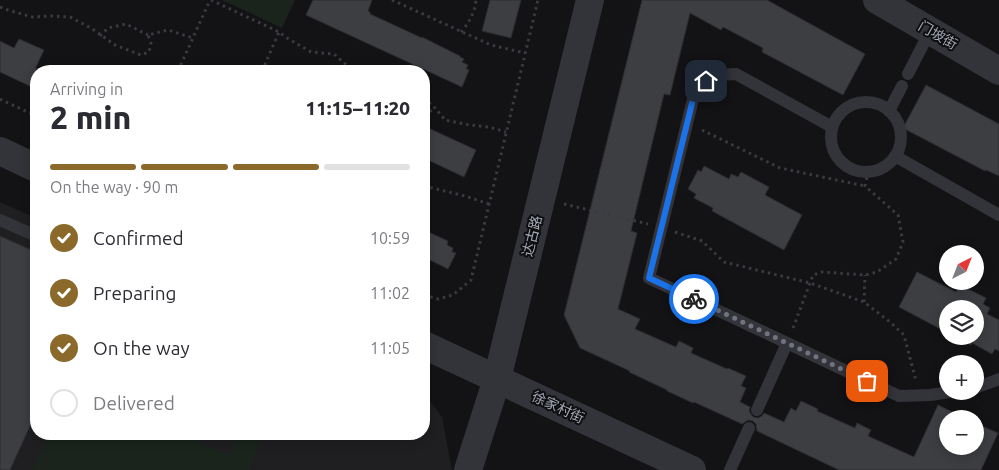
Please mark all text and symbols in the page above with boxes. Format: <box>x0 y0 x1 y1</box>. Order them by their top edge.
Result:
street label: 门坡街 <box>916 18 960 52</box>
pin <box>685 60 727 102</box>
icon: home <box>692 67 720 95</box>
text: Arriving in <box>50 80 123 98</box>
text: 11:15–11:20 <box>305 97 410 119</box>
text: 2 min <box>50 99 131 135</box>
text: On the way · 90 m <box>50 178 178 196</box>
street label: 达古路 <box>519 214 545 258</box>
icon: check <box>50 224 78 252</box>
text: Confirmed <box>93 227 184 249</box>
text: 10:59 <box>370 229 410 247</box>
north arrow <box>939 245 984 290</box>
map controls <box>939 245 984 455</box>
courier <box>669 274 719 324</box>
icon: check <box>50 279 78 307</box>
text: Preparing <box>93 282 177 304</box>
text: 11:02 <box>370 284 410 302</box>
icon: bike <box>680 285 708 313</box>
button: layers <box>939 300 984 345</box>
icon: check <box>50 334 78 362</box>
text: On the way <box>93 337 190 359</box>
text: 11:05 <box>370 339 410 357</box>
button: + <box>939 355 984 400</box>
pin <box>846 360 888 402</box>
icon: bag <box>853 367 881 395</box>
street label: 徐家村街 <box>529 388 587 426</box>
text: Delivered <box>93 392 175 414</box>
button: − <box>939 410 984 455</box>

